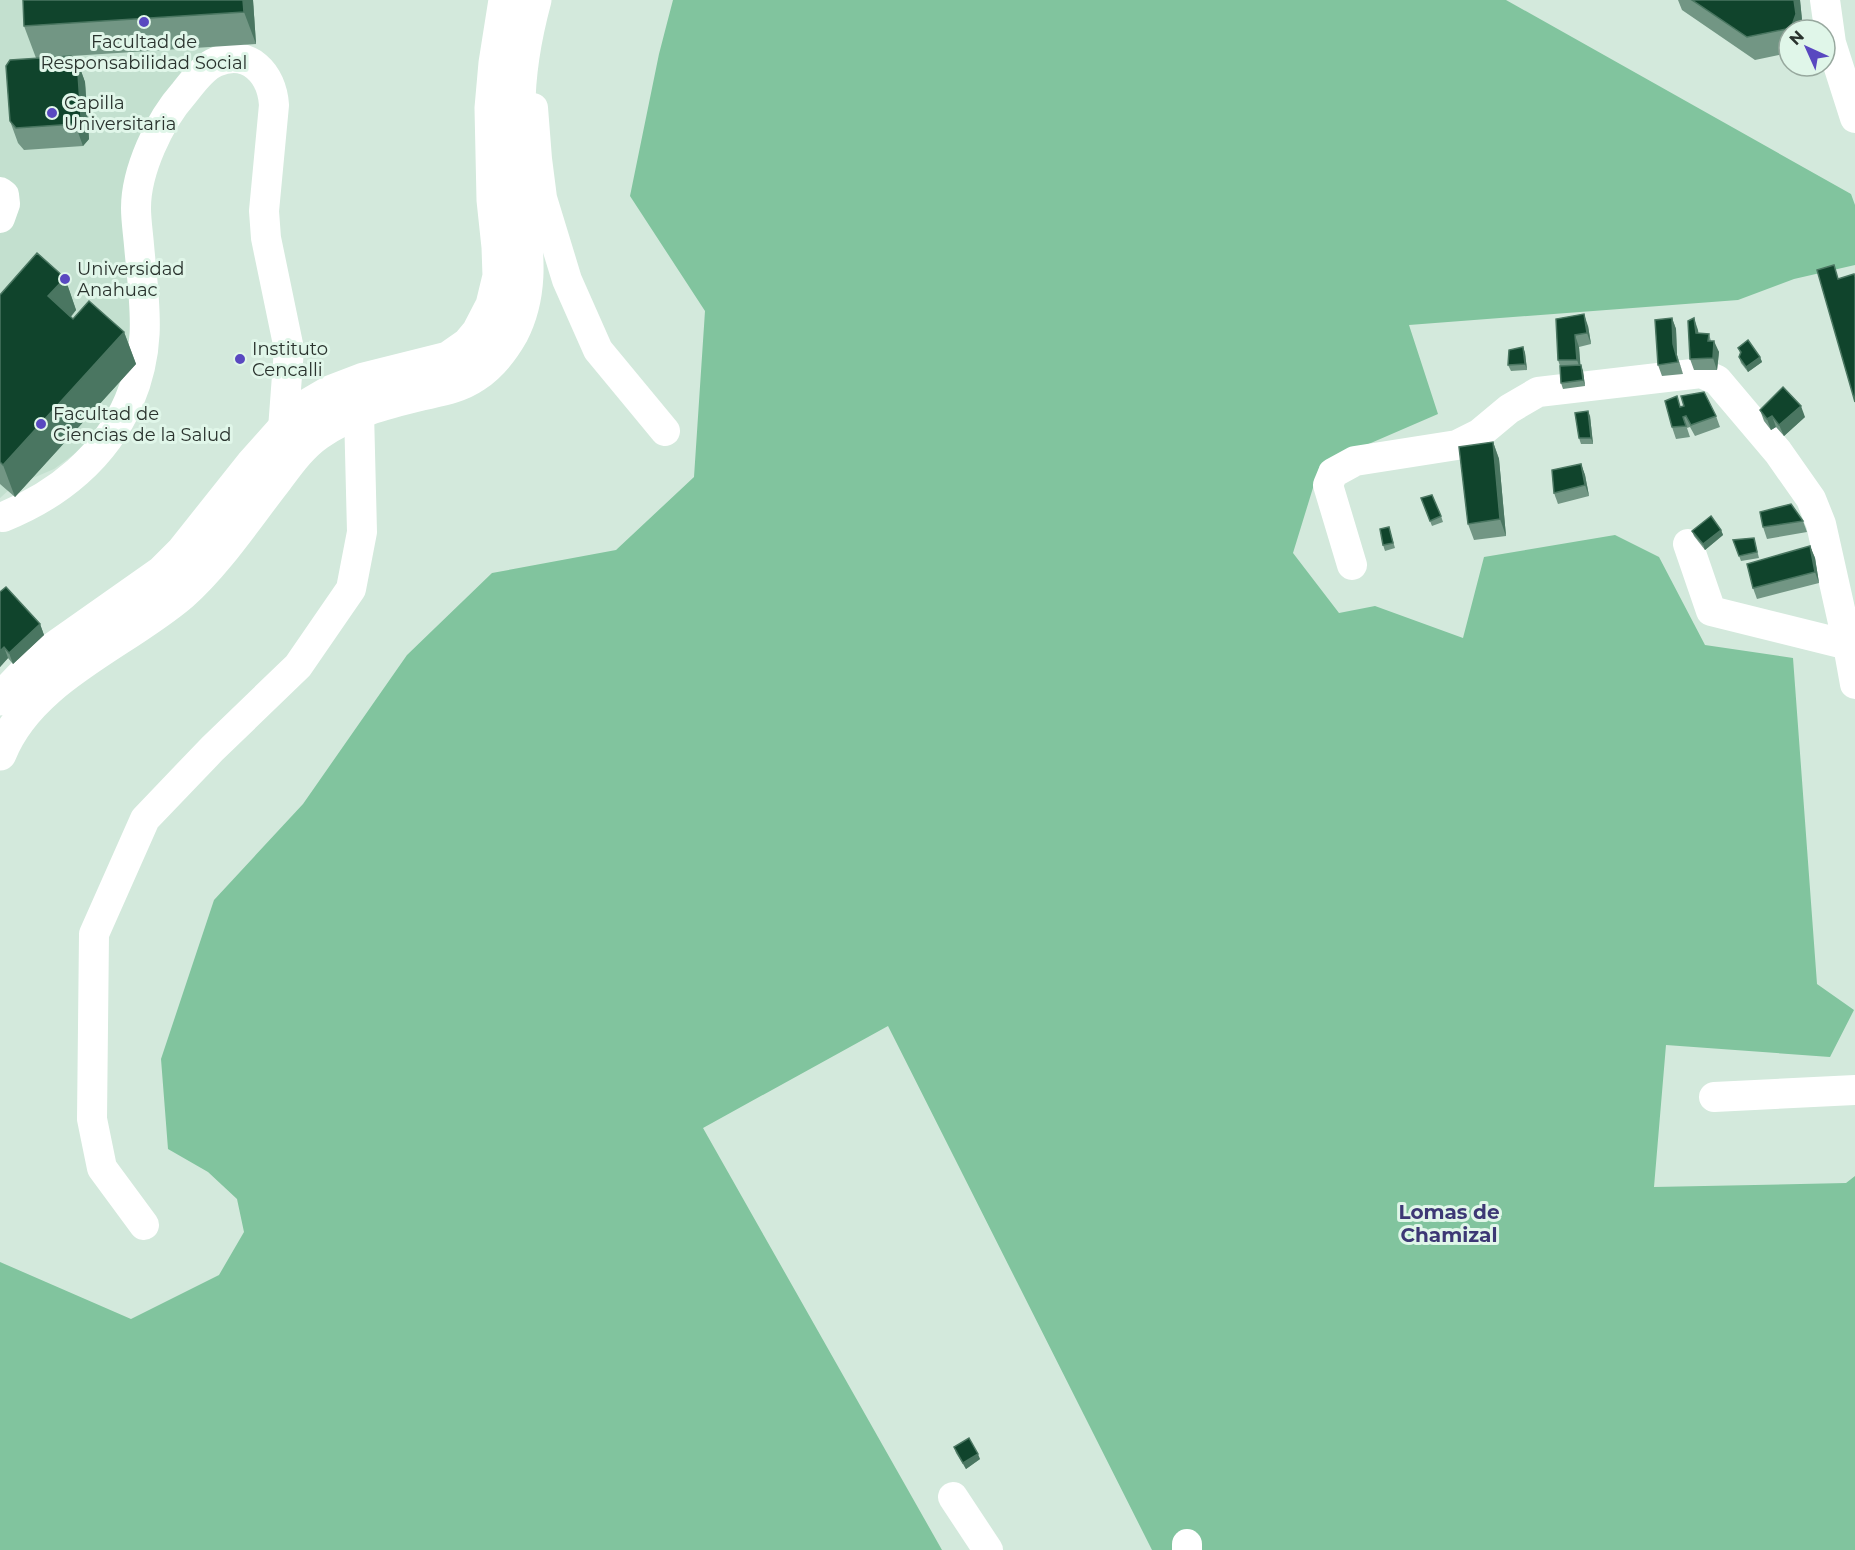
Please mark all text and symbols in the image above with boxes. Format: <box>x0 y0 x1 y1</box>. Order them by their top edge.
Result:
marker: Facultad de Responsabilidad Social <box>137 15 151 29</box>
north arrow <box>1777 18 1837 78</box>
text: N <box>1785 26 1808 49</box>
place label: Facultad de Responsabilidad Social <box>41 31 247 74</box>
place label: Capilla Universitaria <box>64 92 176 135</box>
marker: Capilla Universitaria <box>45 106 59 120</box>
place label: Universidad Anahuac <box>77 258 184 301</box>
marker: Universidad Anahuac <box>58 272 72 286</box>
place label: Instituto Cencalli <box>252 338 328 381</box>
marker: Instituto Cencalli <box>233 352 247 366</box>
place label: Facultad de Ciencias de la Salud <box>53 403 231 446</box>
marker: Facultad de Ciencias de la Salud <box>34 417 48 431</box>
district label: Lomas de Chamizal <box>1398 1200 1500 1247</box>

